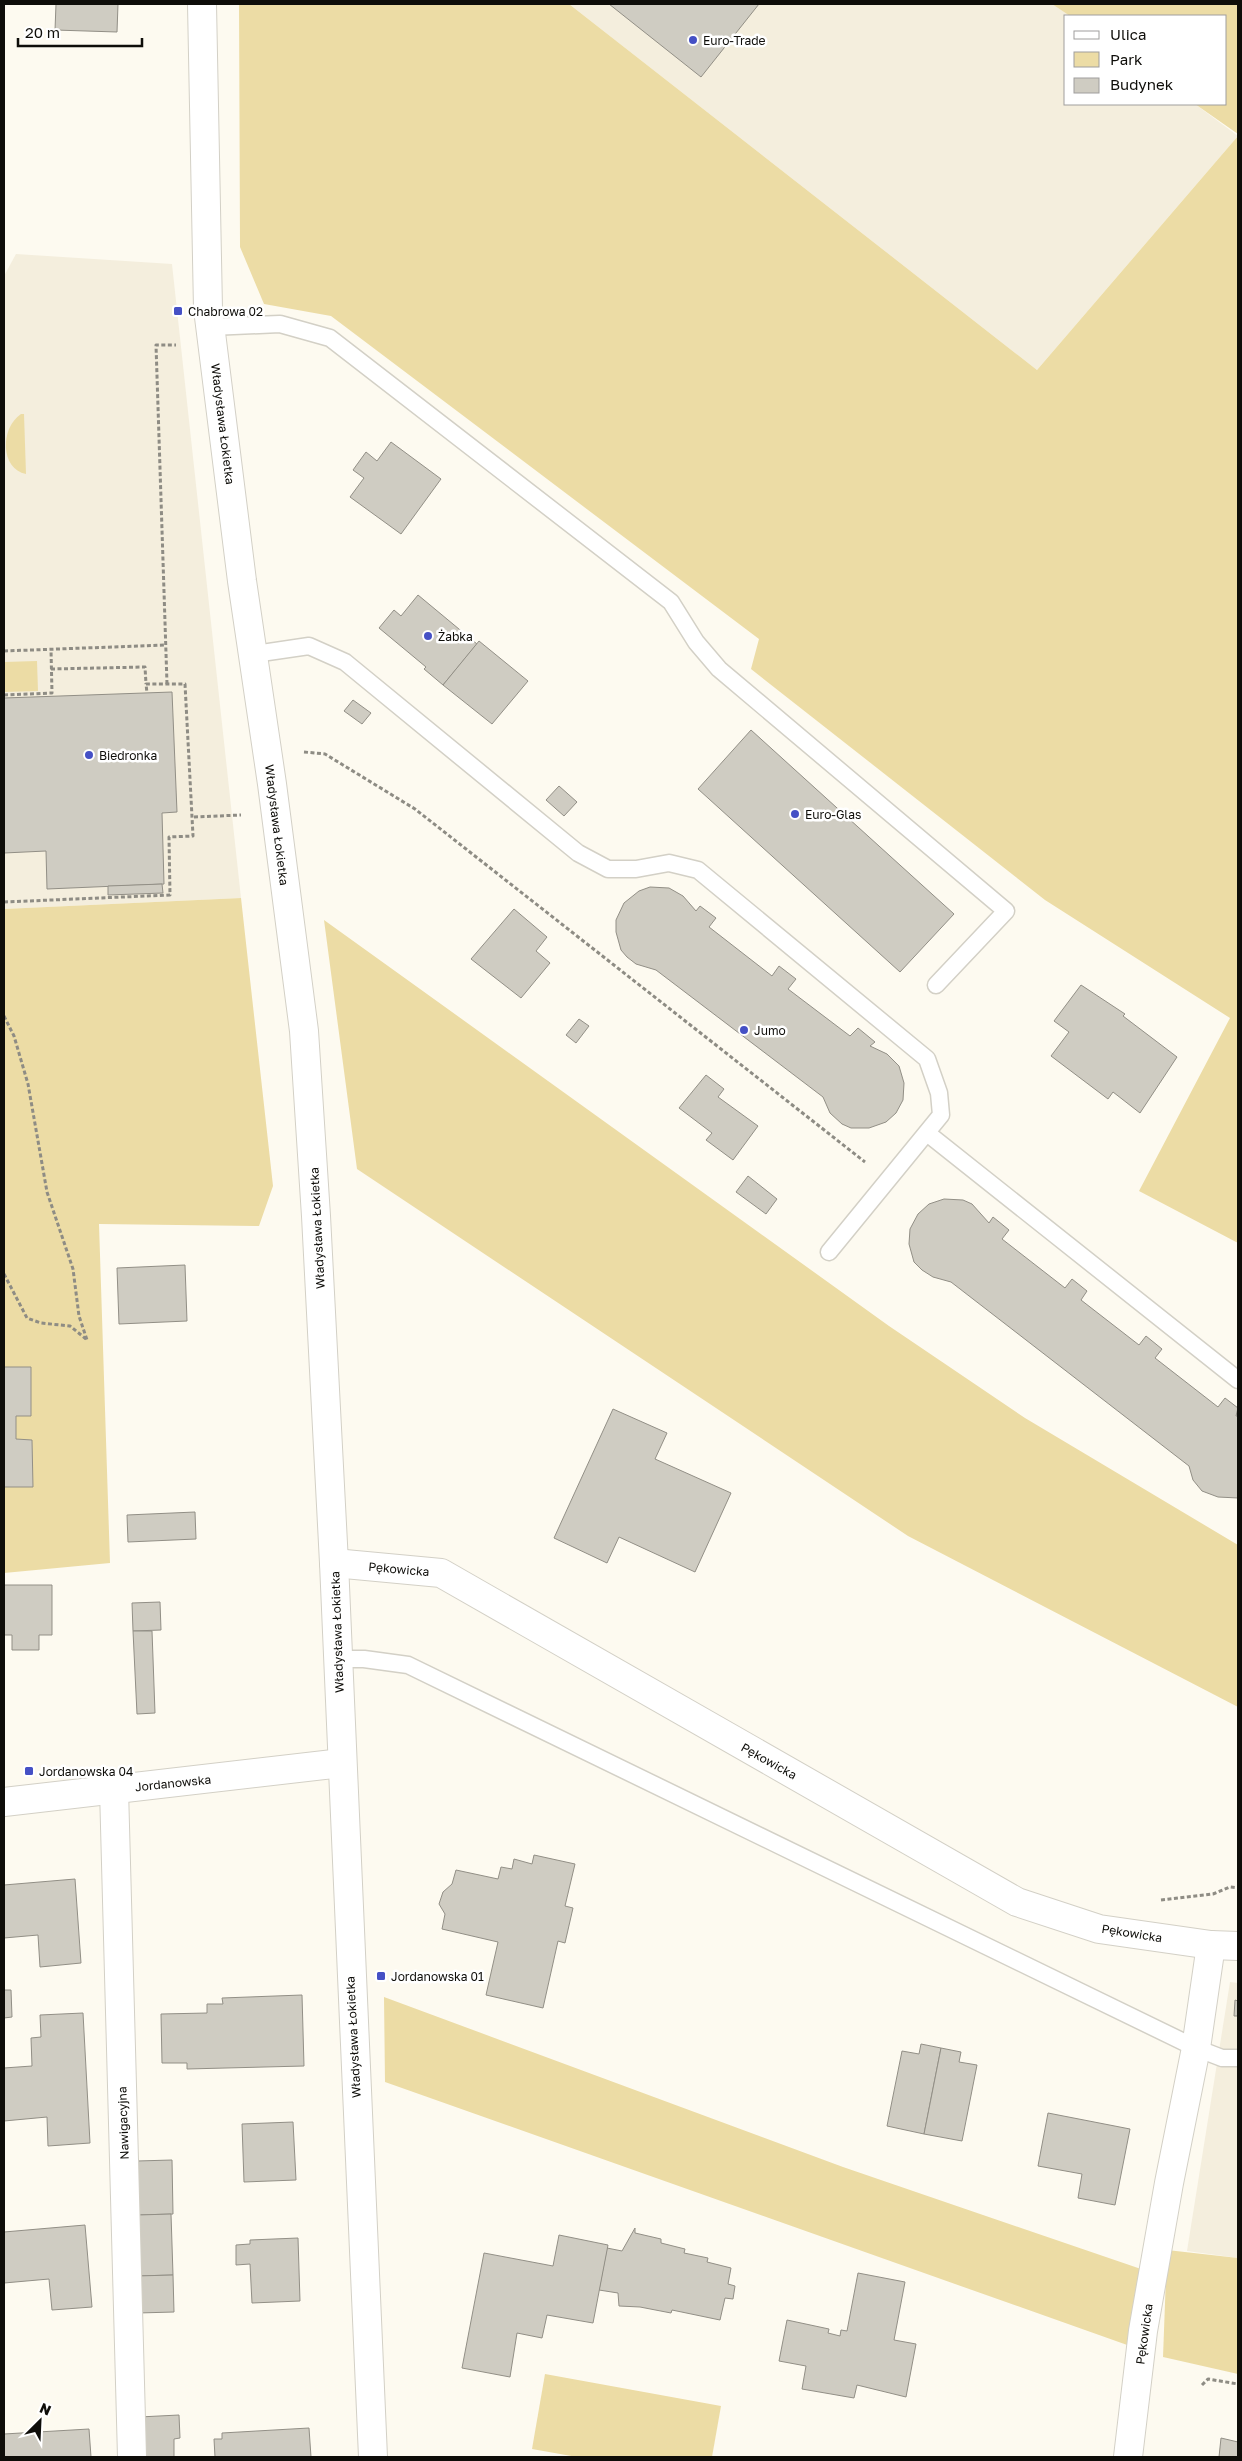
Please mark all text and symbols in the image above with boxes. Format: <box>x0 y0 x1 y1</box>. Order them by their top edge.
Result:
scale bar <box>18 15 141 47</box>
legend <box>1064 15 1227 105</box>
text: 20 m <box>25 23 60 41</box>
text: Ulica <box>1110 25 1146 43</box>
place label: Euro-Trade <box>703 33 766 48</box>
marker: Euro-Trade <box>687 34 699 46</box>
text: Park <box>1110 50 1143 68</box>
text: Budynek <box>1110 75 1174 93</box>
place label: Chabrowa 02 <box>188 304 263 319</box>
marker: Chabrowa 02 <box>172 305 184 317</box>
street label: Władysława Łokietka <box>208 363 238 485</box>
place label: Żabka <box>438 629 473 644</box>
marker: Żabka <box>422 630 434 642</box>
place label: Biedronka <box>99 748 157 763</box>
marker: Biedronka <box>83 749 95 761</box>
street label: Władysława Łokietka <box>262 764 292 886</box>
place label: Euro-Glas <box>805 807 861 822</box>
marker: Euro-Glas <box>789 808 801 820</box>
place label: Jumo <box>754 1023 786 1038</box>
marker: Jumo <box>738 1024 750 1036</box>
street label: Władysława Łokietka <box>306 1167 328 1289</box>
street label: Pękowicka <box>368 1559 430 1579</box>
street label: Władysława Łokietka <box>327 1571 347 1693</box>
street label: Pękowicka <box>739 1740 799 1782</box>
place label: Jordanowska 04 <box>39 1764 133 1779</box>
marker: Jordanowska 04 <box>23 1765 35 1777</box>
street label: Jordanowska <box>134 1772 212 1794</box>
street label: Pękowicka <box>1101 1921 1163 1945</box>
place label: Jordanowska 01 <box>391 1969 484 1984</box>
marker: Jordanowska 01 <box>375 1970 387 1982</box>
street label: Władysława Łokietka <box>342 1976 364 2098</box>
street label: Nawigacyjna <box>114 2086 132 2160</box>
street label: Pękowicka <box>1132 2303 1156 2365</box>
north arrow <box>15 2396 65 2446</box>
text: N <box>37 2399 54 2419</box>

